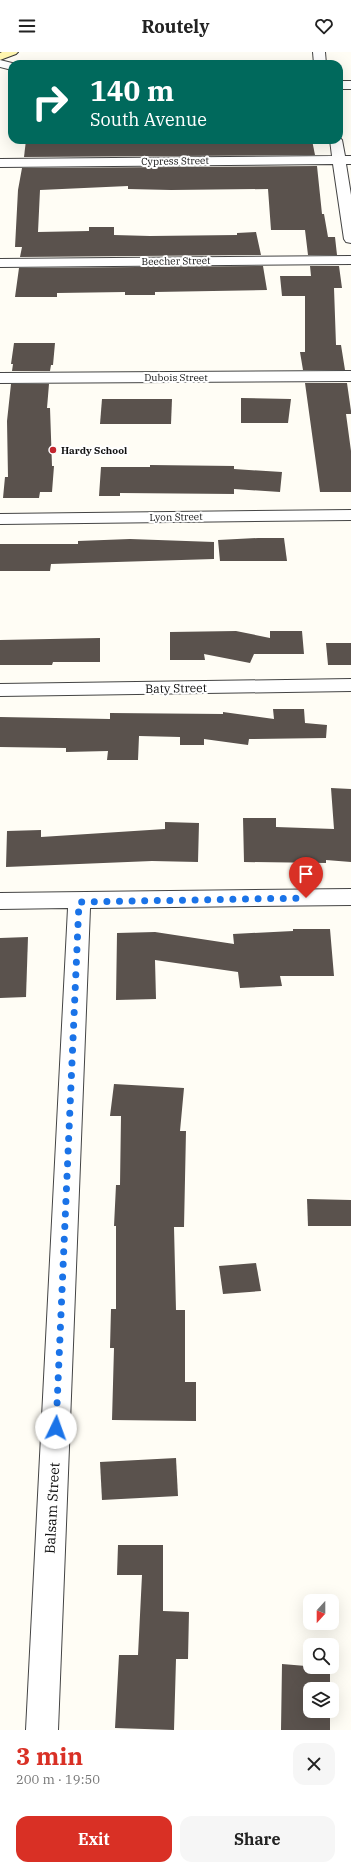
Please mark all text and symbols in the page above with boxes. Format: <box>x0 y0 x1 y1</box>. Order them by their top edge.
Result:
icon: menu <box>16 15 38 37</box>
text: Routely <box>142 15 209 38</box>
icon: heart <box>313 15 335 37</box>
text: 140 m <box>90 72 174 109</box>
icon: right <box>24 76 76 128</box>
text: South Avenue <box>90 108 207 131</box>
street label: Cypress Street <box>141 154 210 168</box>
street label: Beecher Street <box>141 254 211 268</box>
street label: Dubois Street <box>144 371 208 384</box>
place label: Hardy School <box>61 444 127 457</box>
marker: Hardy School <box>48 445 58 455</box>
street label: Lyon Street <box>149 510 203 524</box>
street label: Baty Street <box>145 680 207 696</box>
pin <box>289 857 323 898</box>
icon: arrive <box>295 863 317 885</box>
position arrow <box>35 1407 77 1449</box>
street label: Balsam Street <box>41 1462 63 1554</box>
north arrow <box>303 1594 339 1630</box>
map controls <box>303 1594 339 1718</box>
button: search <box>303 1638 339 1674</box>
button: layers <box>303 1682 339 1718</box>
text: 3 min <box>16 1740 83 1772</box>
button: close <box>293 1743 335 1785</box>
text: 200 m · 19:50 <box>16 1771 100 1788</box>
button: Exit <box>16 1816 172 1862</box>
button: Share <box>180 1816 335 1862</box>

